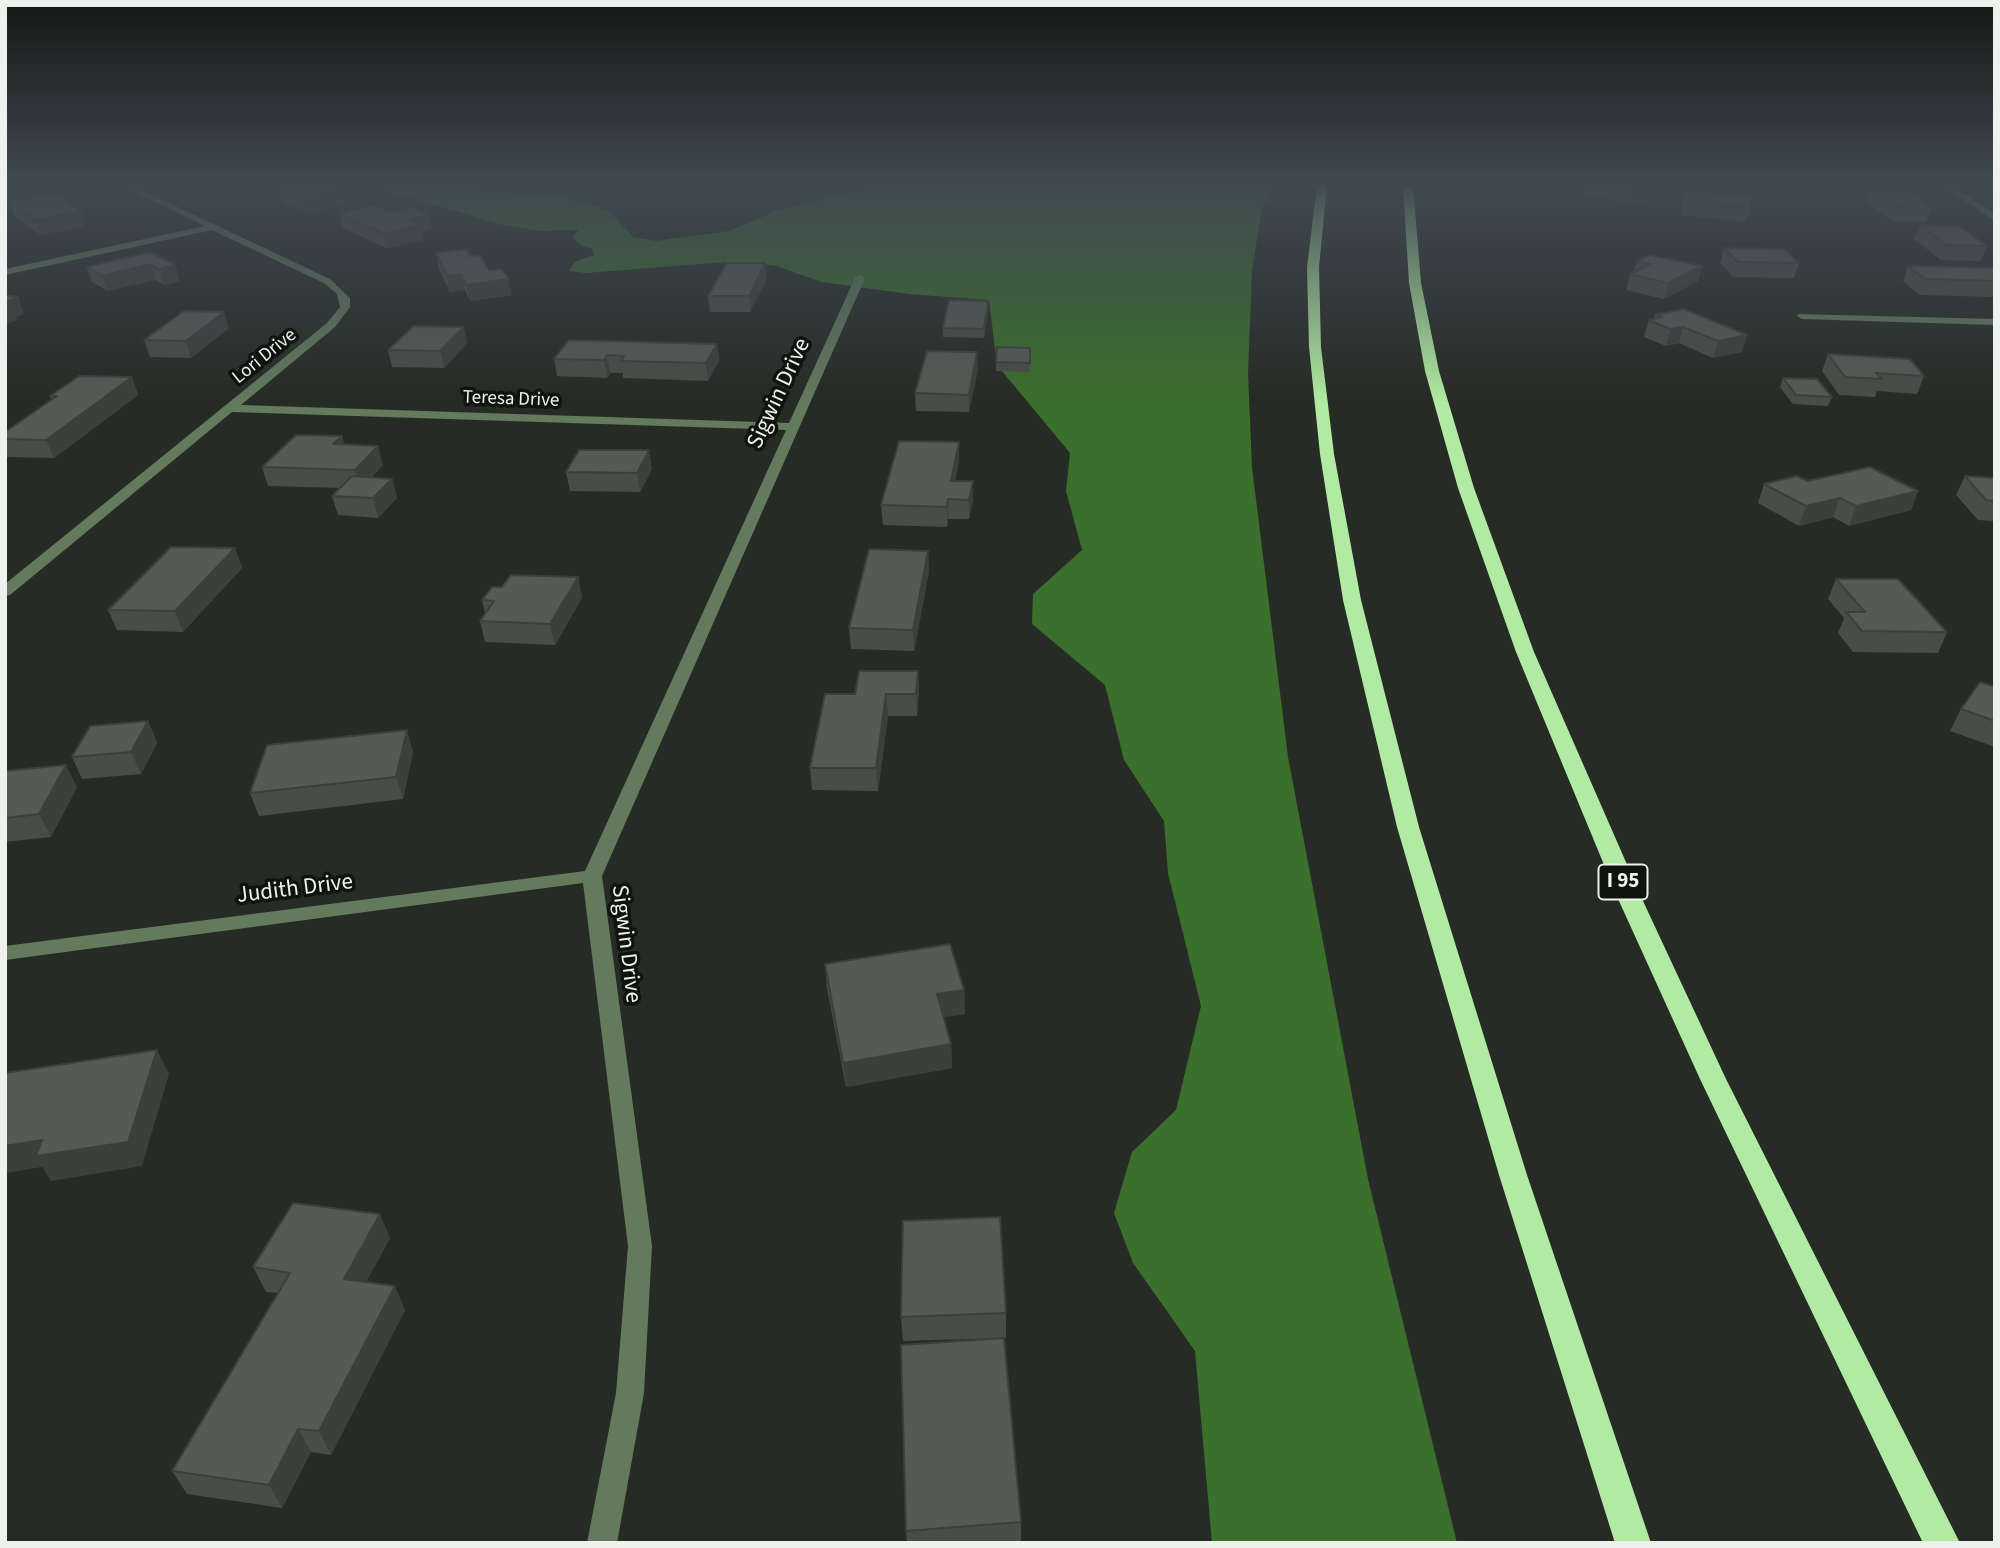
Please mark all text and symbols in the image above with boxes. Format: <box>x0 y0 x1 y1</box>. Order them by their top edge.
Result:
street label: Lori Drive <box>228 324 302 390</box>
street label: Sigwin Drive <box>742 334 818 454</box>
street label: Teresa Drive <box>462 387 560 413</box>
road number: I 95 <box>1598 864 1648 900</box>
street label: Judith Drive <box>235 869 355 911</box>
street label: Sigwin Drive <box>604 883 646 1005</box>

